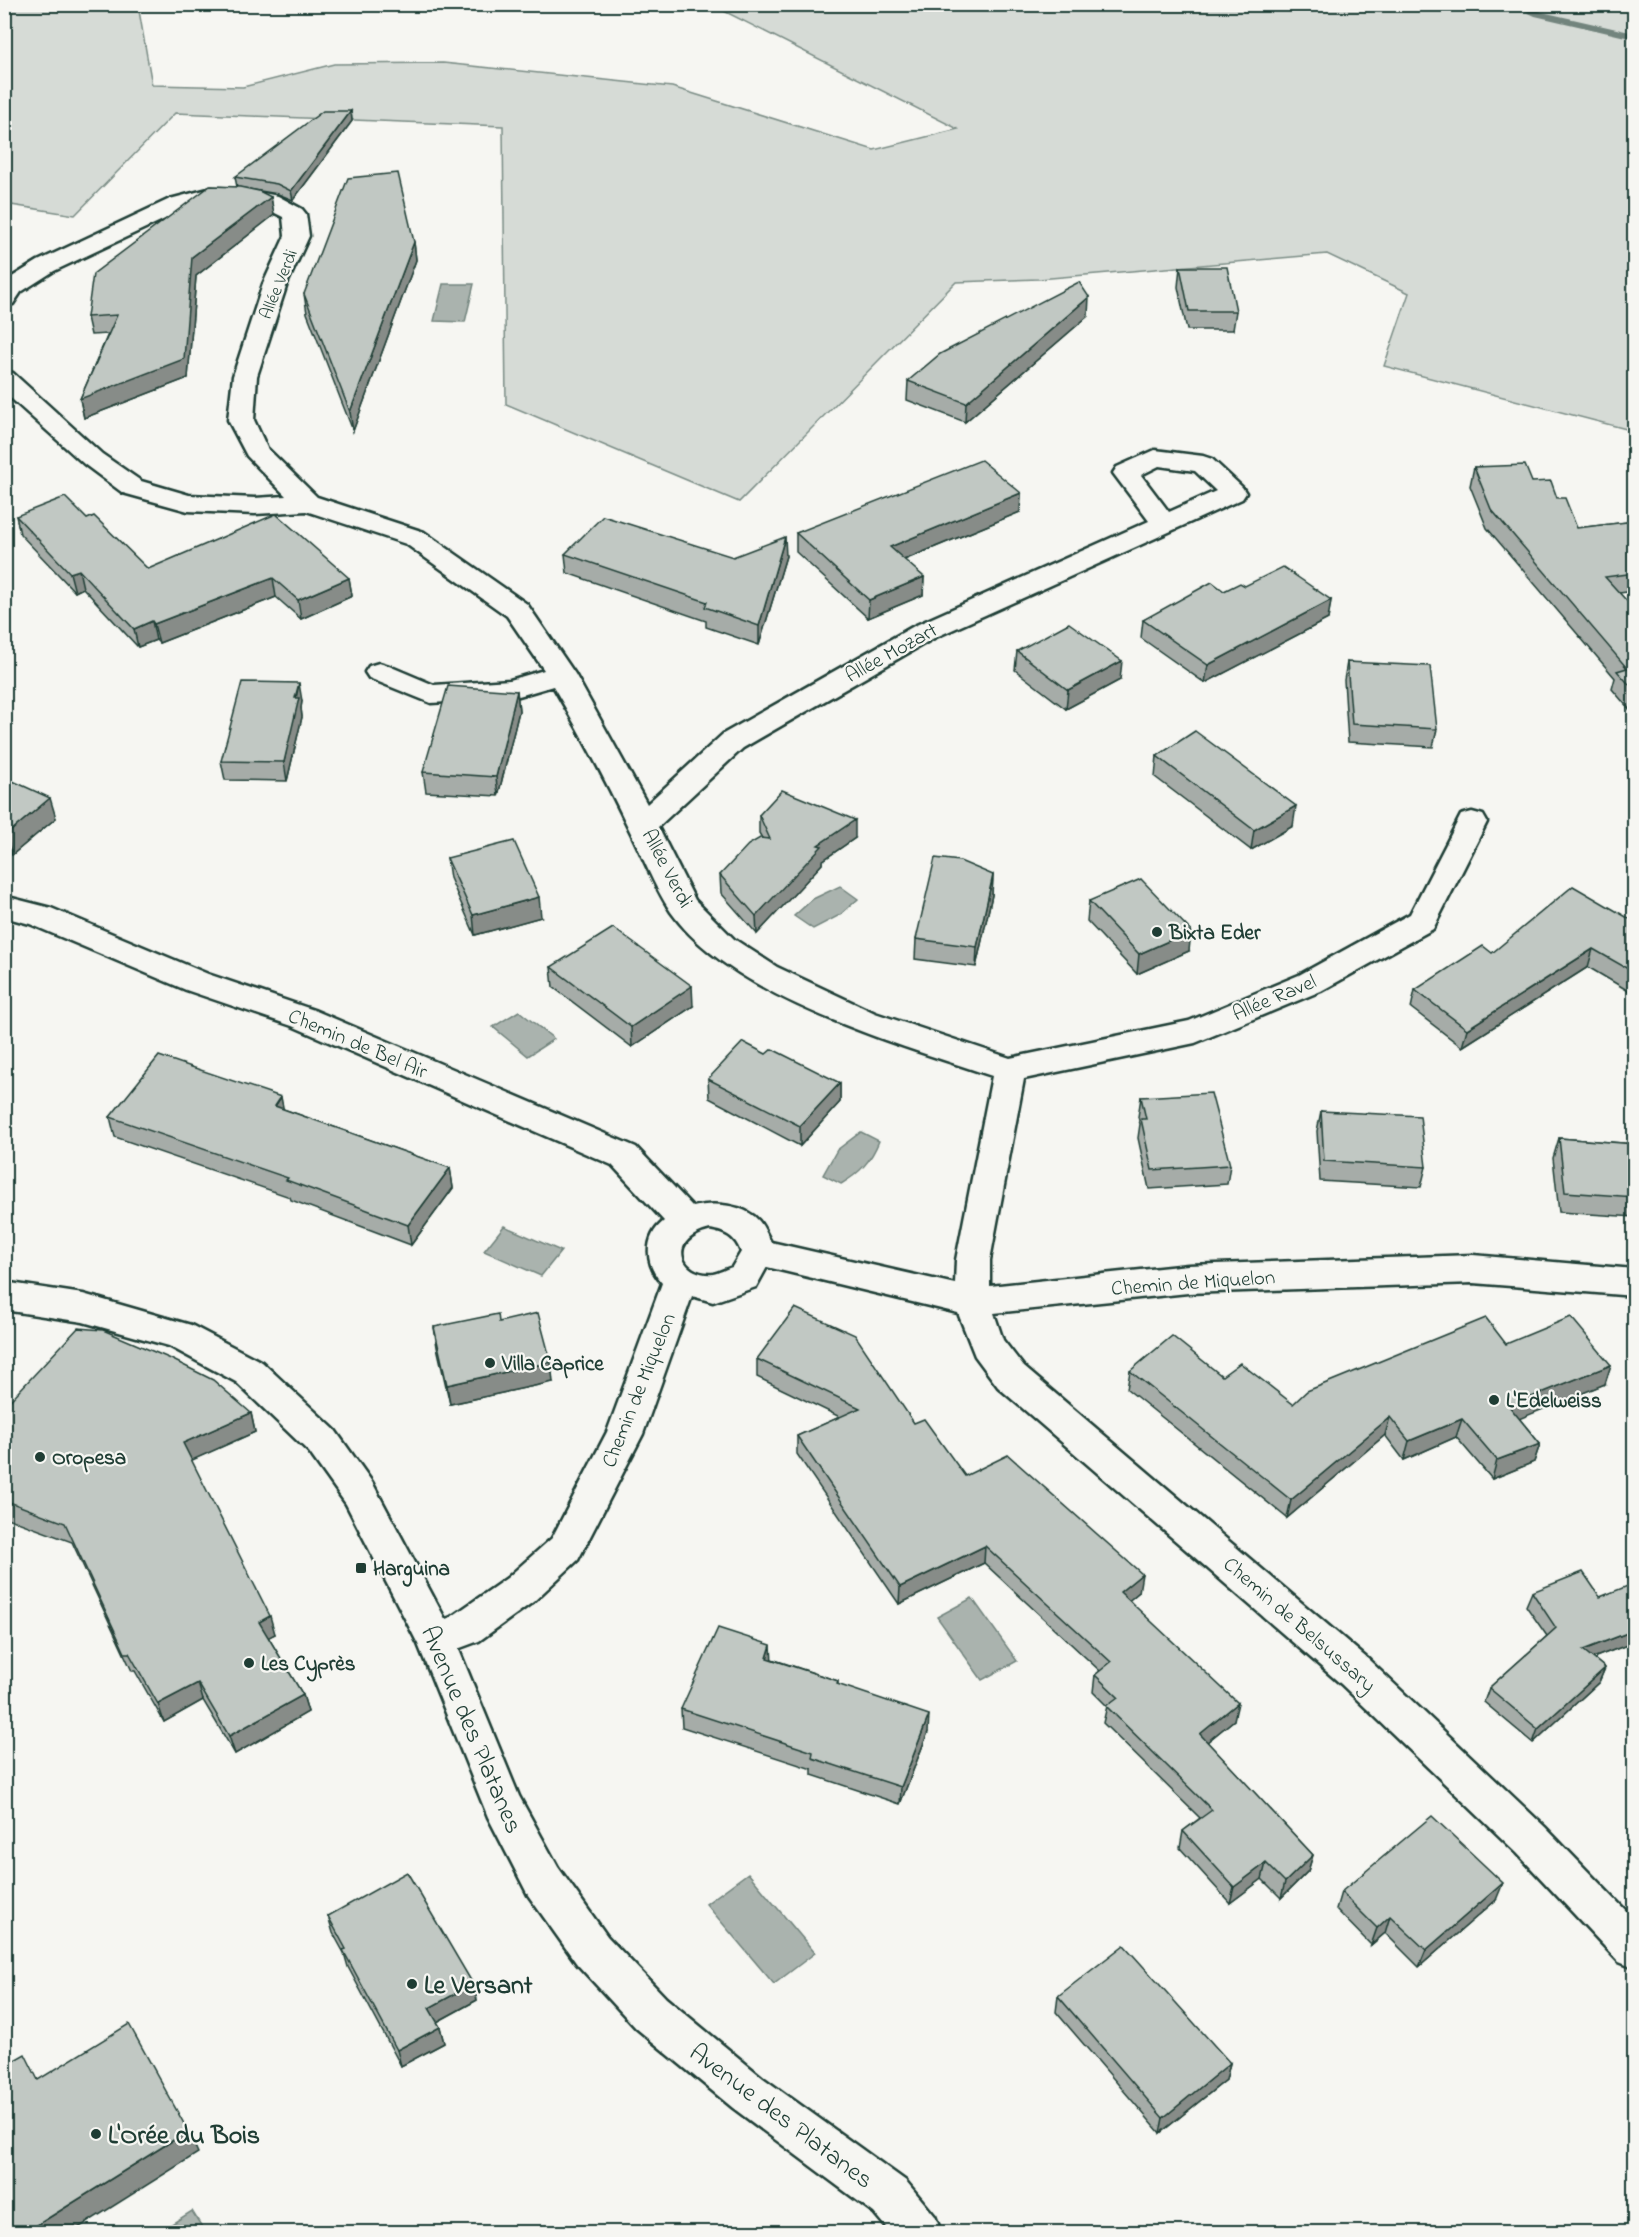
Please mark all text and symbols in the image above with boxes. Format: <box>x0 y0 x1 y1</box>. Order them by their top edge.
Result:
street label: Allée Verdi <box>254 246 306 324</box>
street label: Allée Mozart <box>840 616 944 691</box>
street label: Allée Verdi <box>633 824 700 914</box>
place label: Bixta Eder <box>1168 919 1261 949</box>
marker: Bixta Eder <box>1150 925 1164 939</box>
street label: Allée Ravel <box>1228 968 1321 1030</box>
street label: Chemin de Bel Air <box>283 1002 432 1088</box>
street label: Chemin de Miquelon <box>1110 1263 1276 1305</box>
street label: Chemin de Miquelon <box>595 1309 685 1473</box>
place label: Villa Caprice <box>501 1350 604 1380</box>
marker: Villa Caprice <box>483 1356 497 1370</box>
place label: L'Edelweiss <box>1506 1387 1602 1417</box>
marker: L'Edelweiss <box>1487 1393 1501 1407</box>
place label: Oropesa <box>52 1444 126 1474</box>
marker: Oropesa <box>33 1450 47 1464</box>
street label: Chemin de Belsussary <box>1214 1551 1382 1702</box>
place label: Harguina <box>373 1555 450 1587</box>
marker: Harguina <box>354 1561 368 1575</box>
street label: Avenue des Platanes <box>409 1620 531 1840</box>
place label: Les Cyprès <box>261 1650 356 1682</box>
marker: Les Cyprès <box>242 1656 256 1670</box>
place label: Le Versant <box>424 1968 533 2006</box>
marker: Le Versant <box>405 1977 419 1991</box>
street label: Avenue des Platanes <box>680 2035 881 2200</box>
place label: L'Orée du Bois <box>108 2118 260 2156</box>
marker: L'Orée du Bois <box>89 2127 103 2141</box>

